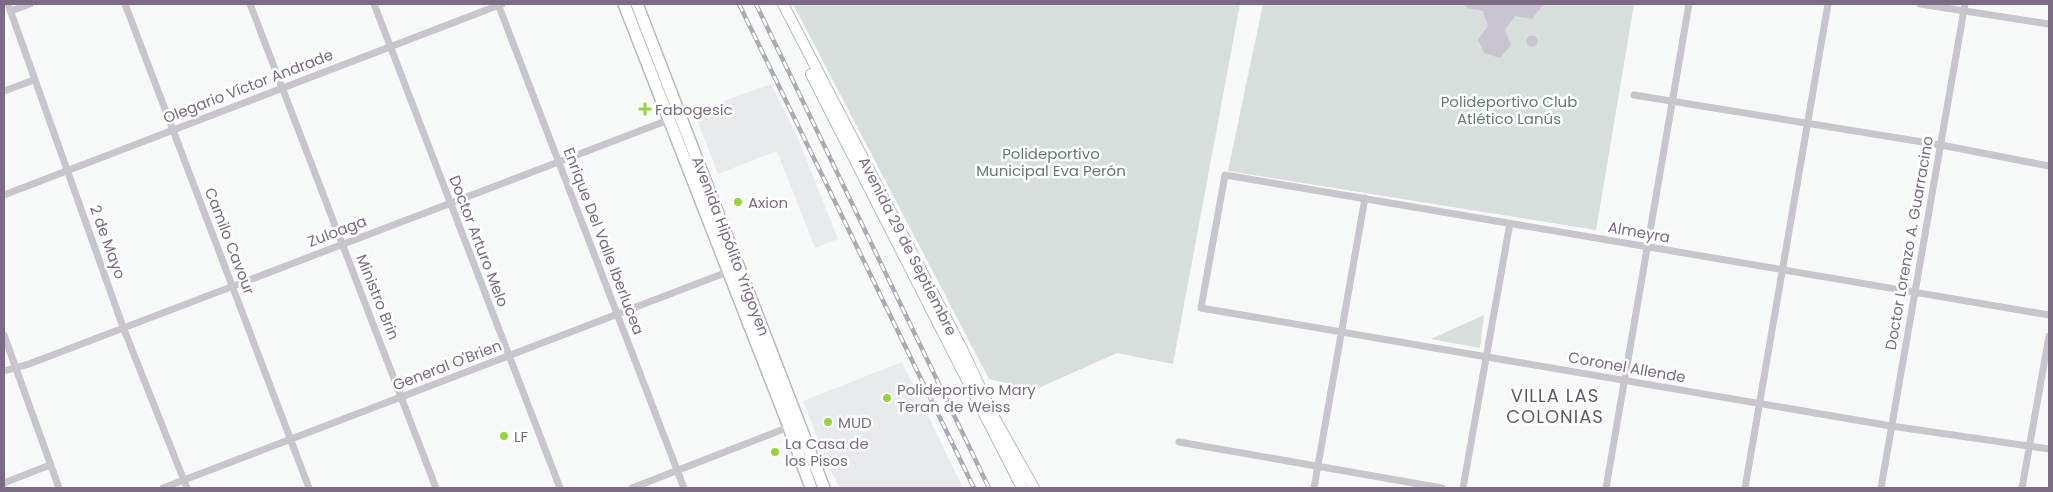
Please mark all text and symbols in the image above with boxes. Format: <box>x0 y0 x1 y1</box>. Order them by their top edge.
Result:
street label: Olegario Víctor Andrade <box>160 44 336 128</box>
park label: Polideportivo Club Atlético Lanús <box>1441 91 1577 129</box>
place label: Fabogesic <box>655 99 733 120</box>
marker: Fabogesic <box>639 103 651 115</box>
street label: Doctor Lorenzo A. Guarracino <box>1880 134 1938 352</box>
park label: Polideportivo Municipal Eva Perón <box>976 143 1126 181</box>
street label: Enrique Del Valle Iberlucea <box>559 144 649 338</box>
street label: Avenida Hipólito Yrigoyen <box>687 153 775 339</box>
street label: Avenida 29 de Septiembre <box>854 153 962 339</box>
street label: Doctor Arturo Melo <box>444 172 514 310</box>
street label: Camilo Cavour <box>200 184 260 298</box>
place label: Axion <box>748 192 788 213</box>
marker: Axion <box>732 196 744 208</box>
street label: 2 de Mayo <box>85 202 131 282</box>
street label: Zuloaga <box>305 210 369 252</box>
street label: Almeyra <box>1606 216 1672 248</box>
street label: Ministro Brin <box>351 251 405 343</box>
street label: General O'Brien <box>390 335 504 395</box>
street label: Coronel Allende <box>1567 346 1687 388</box>
place label: Polideportivo Mary Teran de Weiss <box>897 379 1036 417</box>
district label: VILLA LAS COLONIAS <box>1506 383 1604 429</box>
marker: Polideportivo Mary Teran de Weiss <box>881 392 893 404</box>
place label: MUD <box>838 412 872 433</box>
marker: MUD <box>822 416 834 428</box>
place label: LF <box>514 426 528 447</box>
marker: LF <box>498 430 510 442</box>
place label: La Casa de los Pisos <box>785 433 869 471</box>
marker: La Casa de los Pisos <box>769 446 781 458</box>

